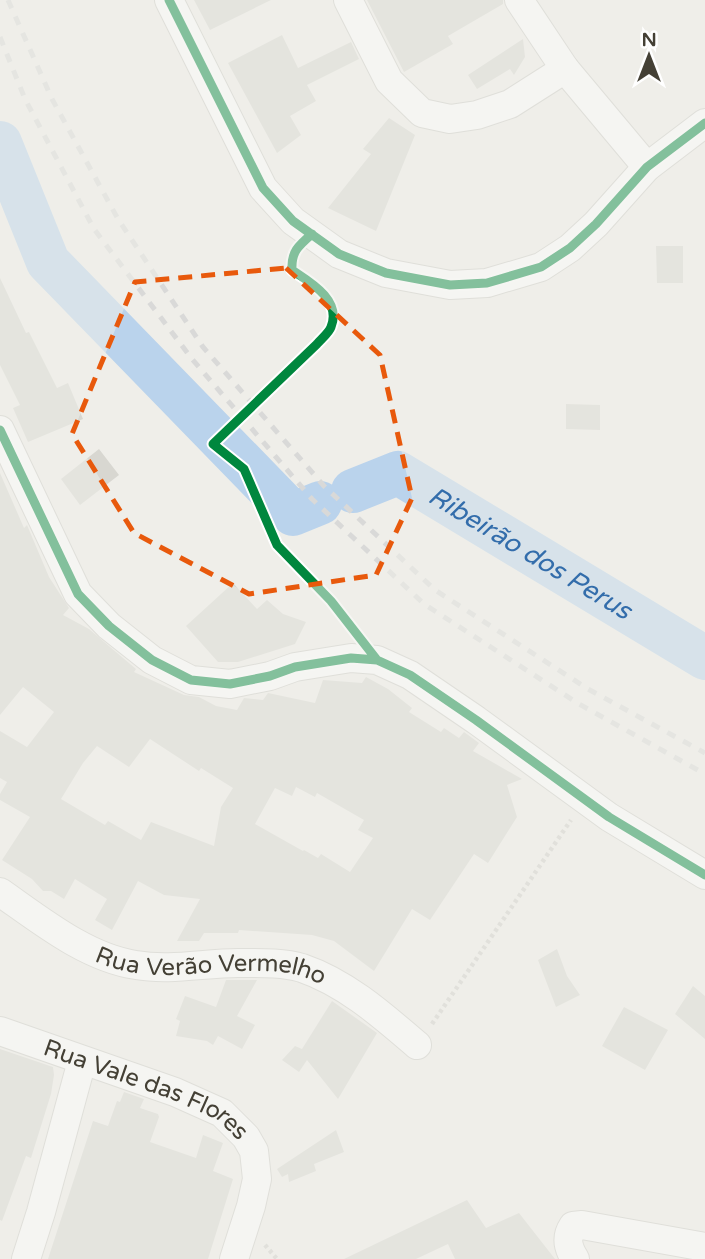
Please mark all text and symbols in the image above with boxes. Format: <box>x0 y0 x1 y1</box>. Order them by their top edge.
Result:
north arrow <box>614 21 684 91</box>
text: N <box>641 29 657 51</box>
water label: Ribeirão dos Perus <box>423 480 638 627</box>
street label: Rua Verão Vermelho <box>91 940 331 991</box>
street label: Rua Vale das Flores <box>40 1033 255 1146</box>

